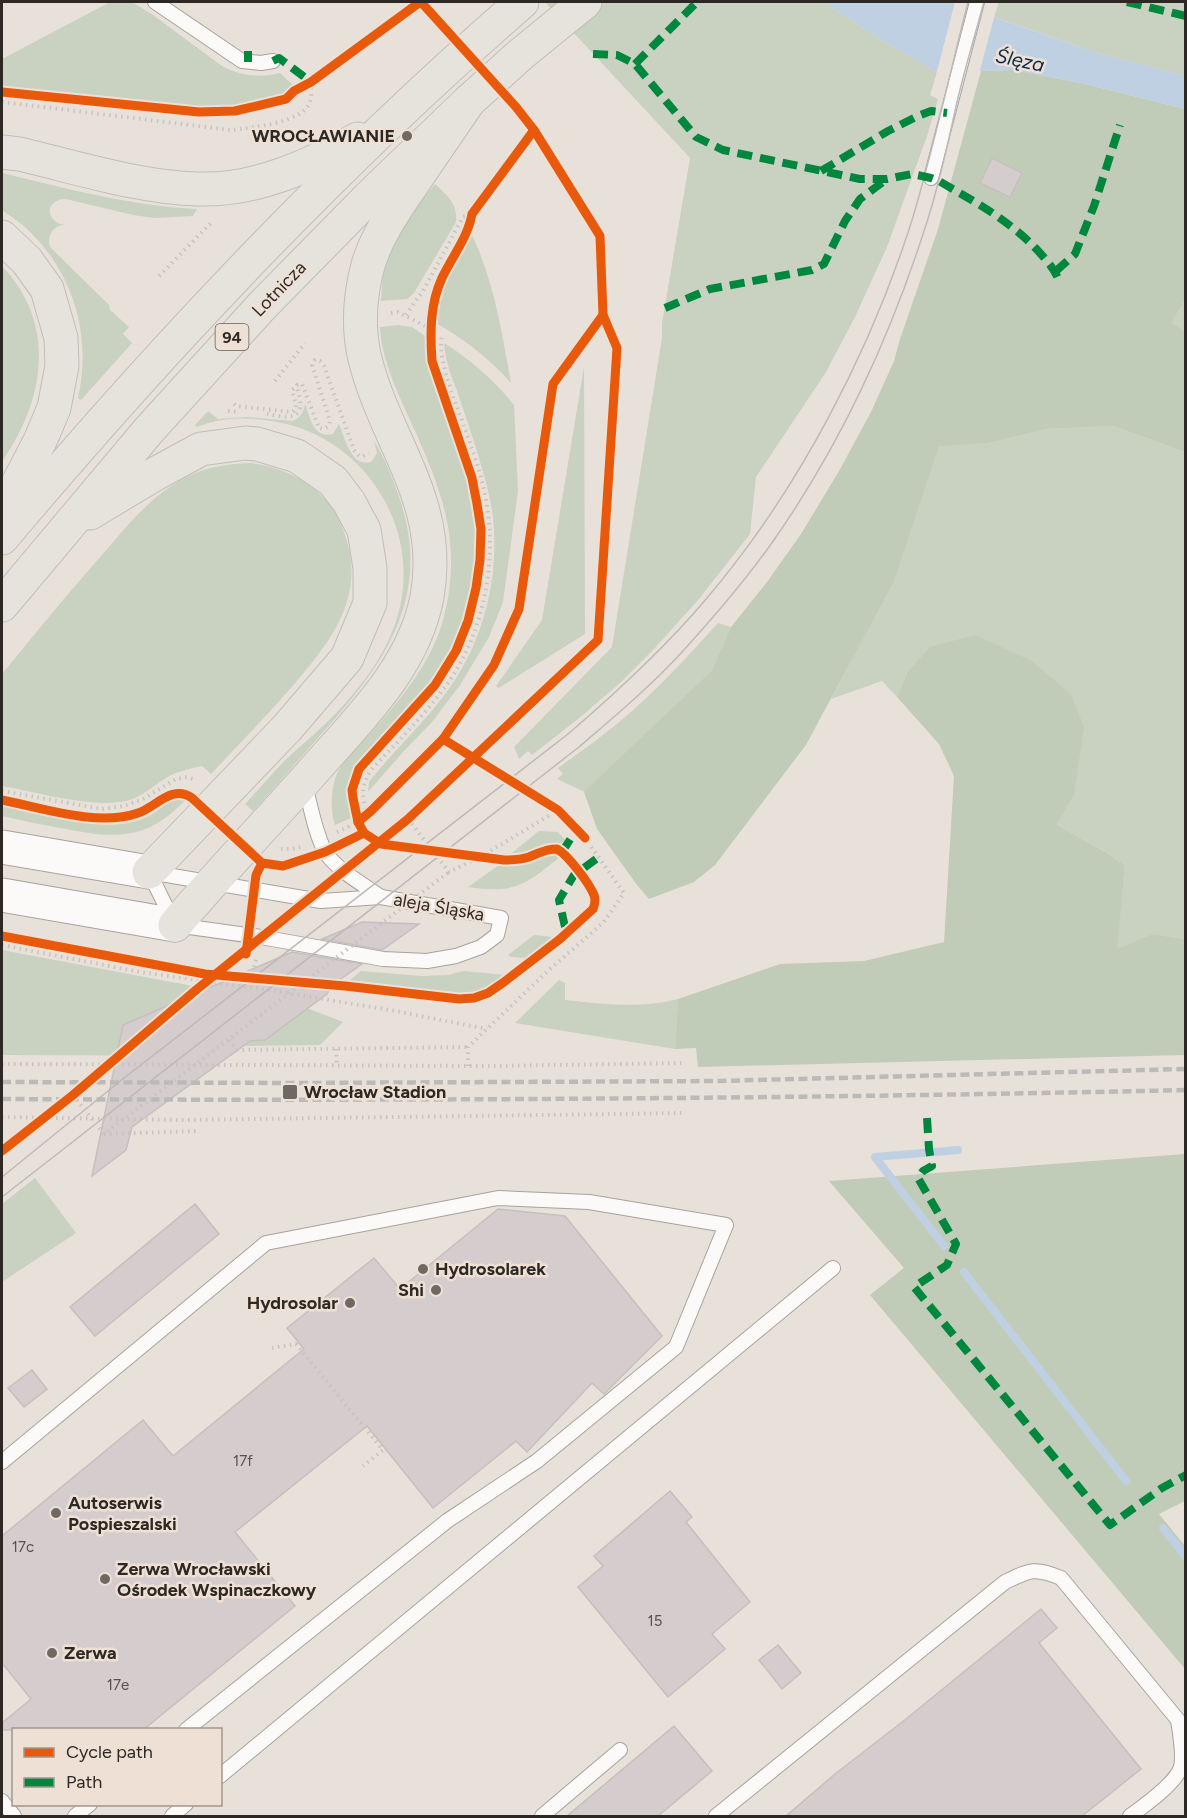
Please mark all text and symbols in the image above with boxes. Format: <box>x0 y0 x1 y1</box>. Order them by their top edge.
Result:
water label: Ślęza <box>993 43 1047 77</box>
place label: WROCŁAWIANIE <box>252 125 395 147</box>
marker: WROCŁAWIANIE <box>400 129 414 143</box>
street label: Lotnicza <box>247 257 311 321</box>
road number: 94 <box>216 324 248 350</box>
street label: aleja Śląska <box>392 888 486 926</box>
place label: Wrocław Stadion <box>304 1081 446 1103</box>
marker: Wrocław Stadion <box>281 1083 299 1101</box>
place label: Hydrosolarek <box>435 1258 546 1280</box>
marker: Hydrosolarek <box>416 1262 430 1276</box>
place label: Shi <box>398 1279 424 1301</box>
marker: Shi <box>429 1283 443 1297</box>
place label: Hydrosolar <box>247 1292 338 1314</box>
marker: Hydrosolar <box>343 1296 357 1310</box>
house number: 17f <box>233 1452 253 1470</box>
place label: Autoserwis Pospieszalski <box>68 1492 177 1535</box>
marker: Autoserwis Pospieszalski <box>49 1506 63 1520</box>
house number: 17c <box>12 1538 34 1556</box>
place label: Zerwa Wrocławski Ośrodek Wspinaczkowy <box>117 1558 317 1601</box>
marker: Zerwa Wrocławski Ośrodek Wspinaczkowy <box>98 1572 112 1586</box>
house number: 15 <box>648 1612 662 1630</box>
place label: Zerwa <box>64 1642 117 1664</box>
marker: Zerwa <box>45 1646 59 1660</box>
house number: 17e <box>107 1676 129 1694</box>
legend <box>12 1728 222 1806</box>
text: Cycle path <box>66 1741 153 1763</box>
text: Path <box>66 1771 102 1793</box>

